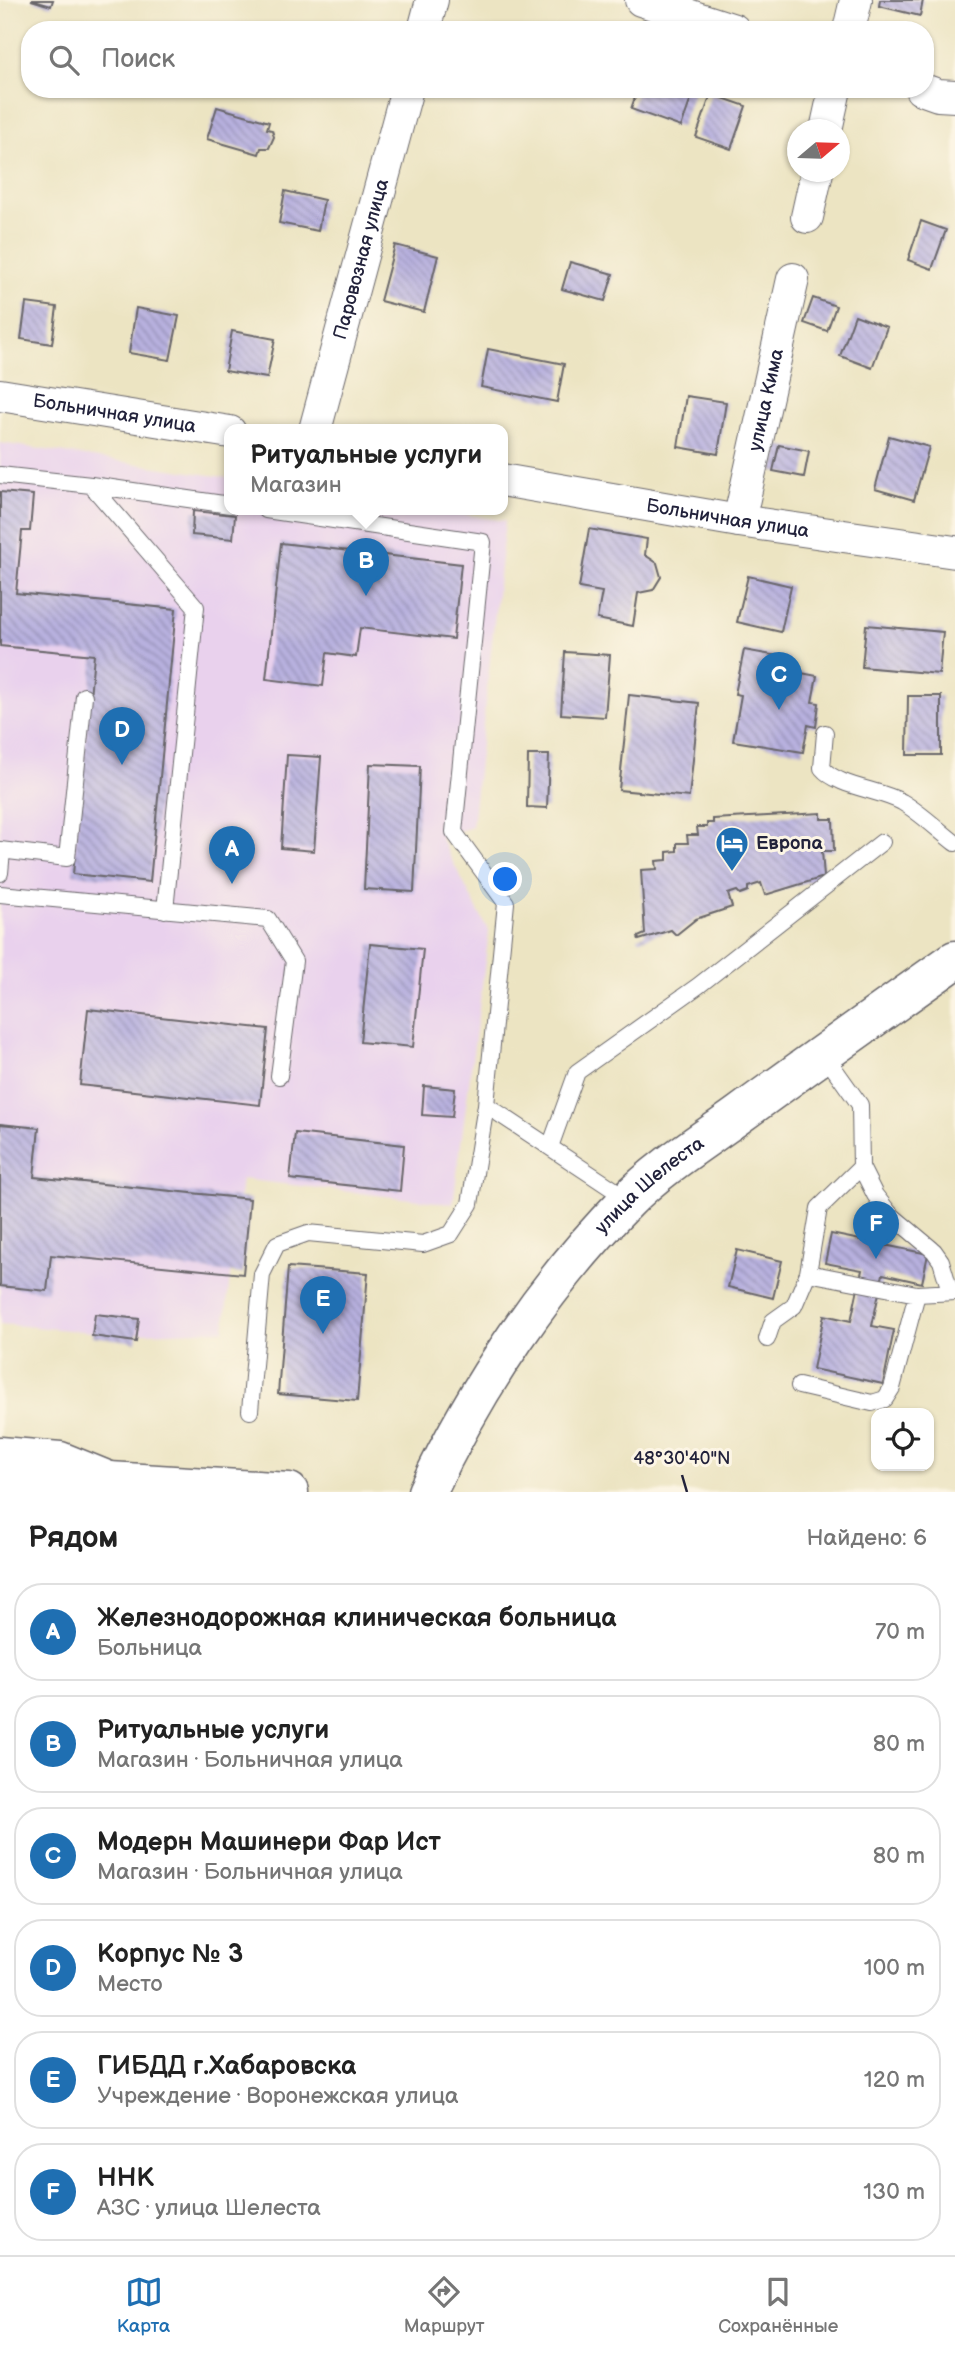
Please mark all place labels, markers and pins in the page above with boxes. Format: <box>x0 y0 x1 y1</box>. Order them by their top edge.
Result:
pin: B <box>343 538 389 596</box>
pin: C <box>756 652 802 710</box>
pin: D <box>99 707 145 765</box>
hotel icon: Европа <box>713 824 751 873</box>
pin: A <box>209 826 255 884</box>
place label: Европа <box>756 832 824 855</box>
pin: F <box>853 1201 899 1259</box>
pin: E <box>300 1276 346 1334</box>

